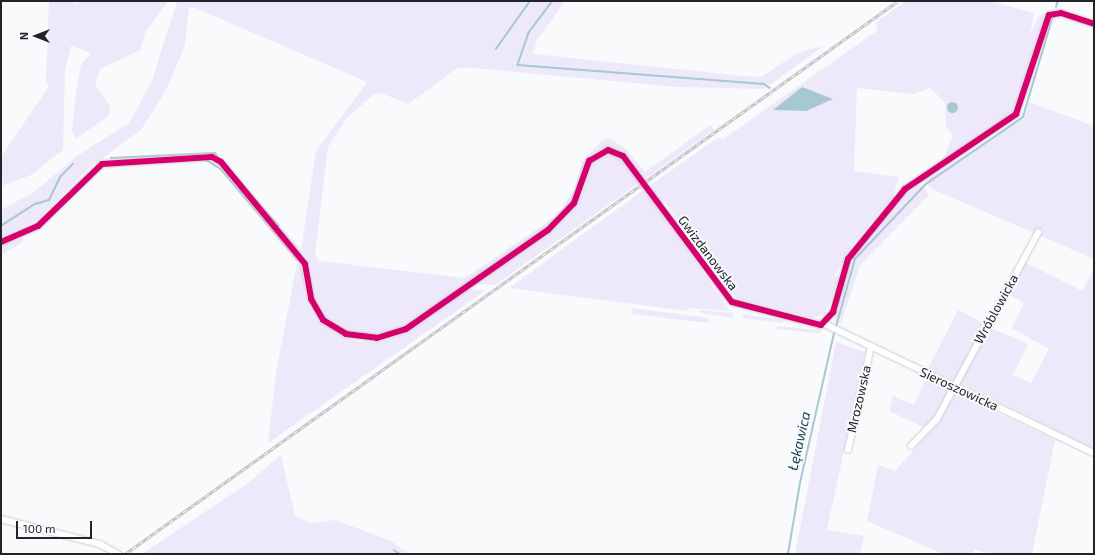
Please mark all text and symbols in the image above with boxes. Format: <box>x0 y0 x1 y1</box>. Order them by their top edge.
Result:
north arrow <box>16 16 56 56</box>
text: N <box>17 32 30 40</box>
street label: Gwizdanowska <box>675 213 741 293</box>
street label: Wróblowicka <box>970 271 1022 347</box>
street label: Mrozowska <box>844 364 874 434</box>
street label: Sieroszowicka <box>917 364 1001 414</box>
water label: Łękawica <box>784 410 814 472</box>
scale bar <box>18 513 94 539</box>
text: 100 m <box>23 521 55 535</box>

